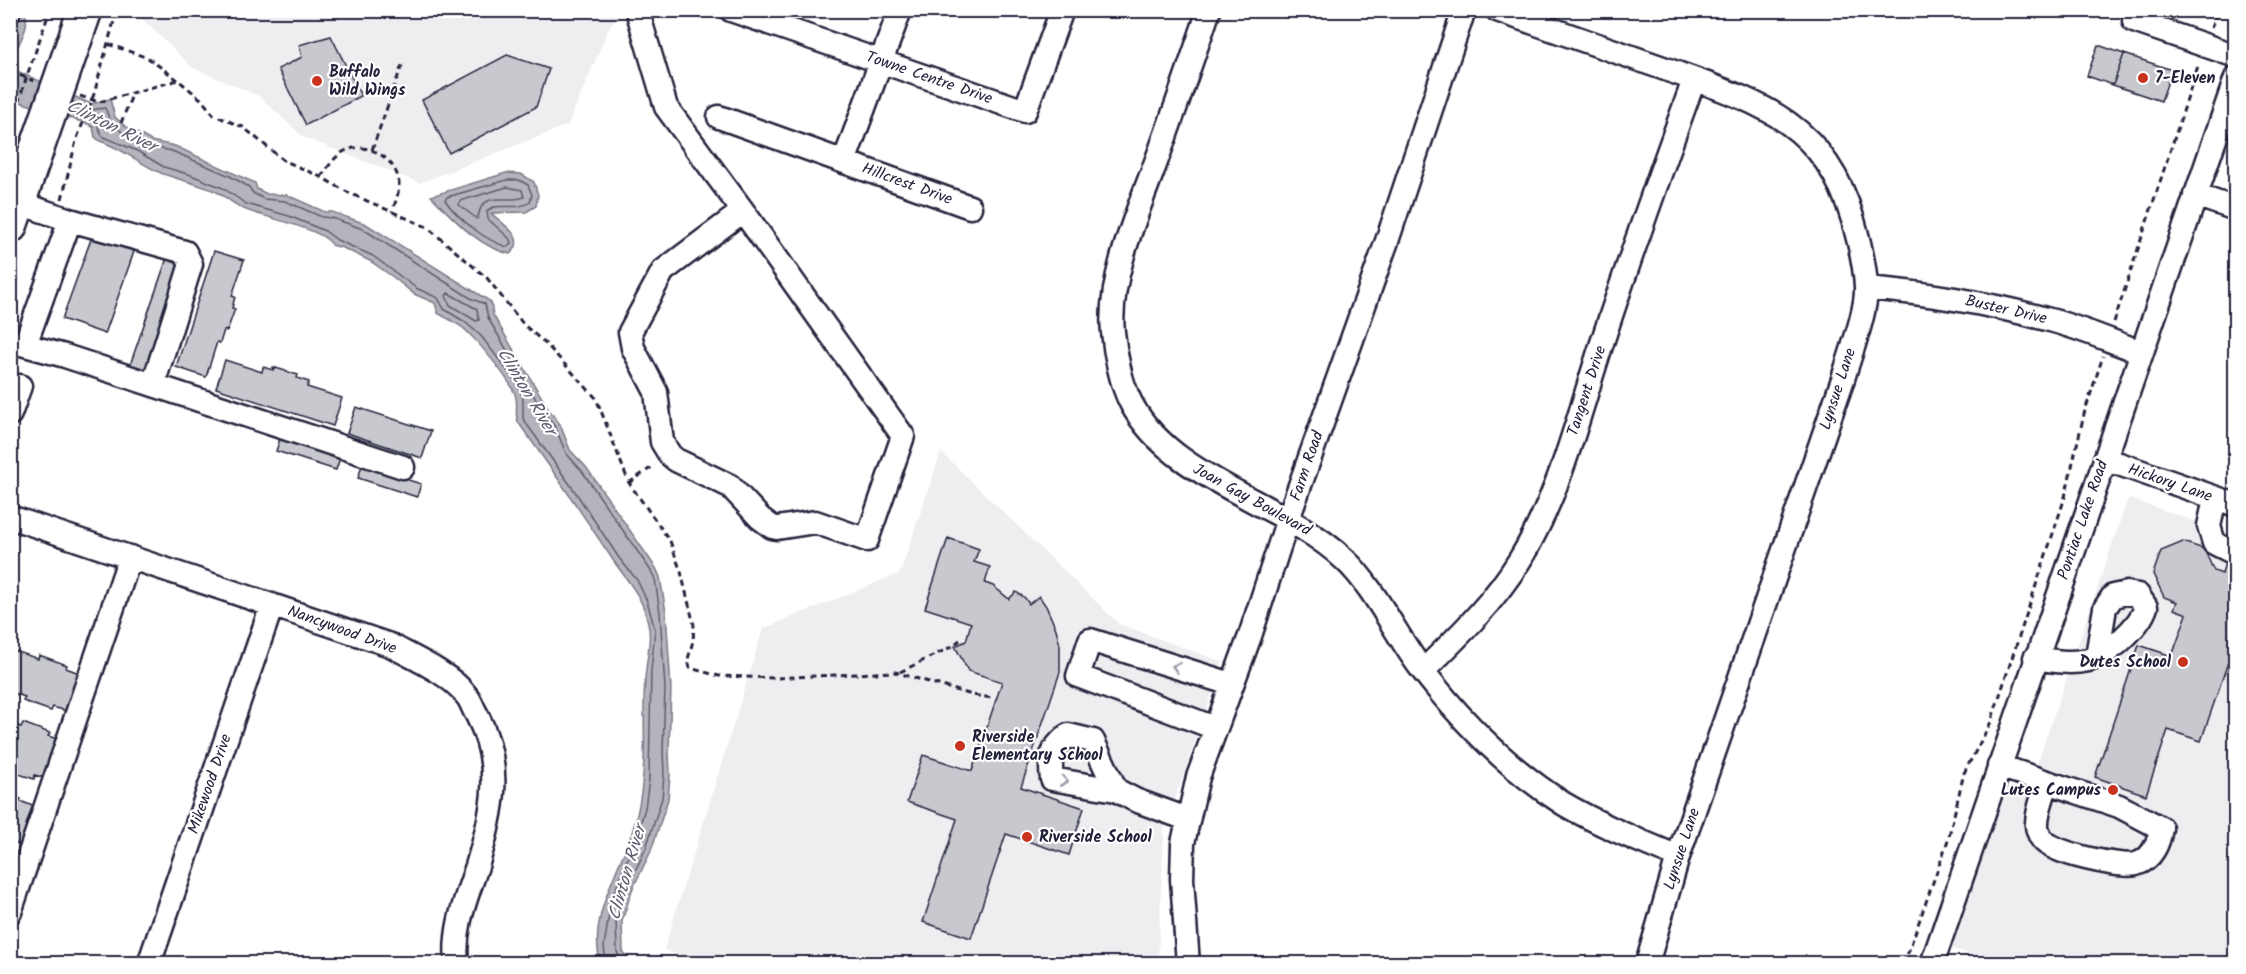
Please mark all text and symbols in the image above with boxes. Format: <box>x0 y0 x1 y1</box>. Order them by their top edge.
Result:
street label: Towne Centre Drive <box>862 45 996 111</box>
place label: Buffalo Wild Wings <box>329 60 406 103</box>
place label: 7-Eleven <box>2155 66 2215 91</box>
marker: 7-Eleven <box>2136 71 2150 85</box>
marker: Buffalo Wild Wings <box>310 74 324 88</box>
water label: Clinton River <box>61 93 165 163</box>
street label: Hillcrest Drive <box>858 156 956 212</box>
street label: Buster Drive <box>1963 288 2049 332</box>
street label: Tangent Drive <box>1561 342 1613 440</box>
water label: Clinton River <box>488 343 566 445</box>
street label: Lynsue Lane <box>1813 345 1863 433</box>
street label: Farm Road <box>1283 427 1331 504</box>
street label: Pontiac Lake Road <box>2051 456 2115 583</box>
street label: Joan Gay Boulevard <box>1188 457 1317 543</box>
street label: Hickory Lane <box>2125 457 2215 509</box>
street label: Nancywood Drive <box>284 599 400 661</box>
place label: Dutes School <box>2079 650 2172 675</box>
marker: Dutes School <box>2176 655 2190 669</box>
one-way arrow <box>1171 662 1182 674</box>
place label: Riverside Elementary School <box>972 725 1104 768</box>
street label: Mikewood Drive <box>181 731 239 837</box>
marker: Riverside Elementary School <box>953 739 967 753</box>
one-way arrow <box>1059 774 1069 787</box>
place label: Lutes Campus <box>2001 778 2102 803</box>
marker: Lutes Campus <box>2106 783 2120 797</box>
street label: Lynsue Lane <box>1657 805 1707 893</box>
water label: Clinton River <box>601 818 656 924</box>
place label: Riverside School <box>1039 825 1153 850</box>
marker: Riverside School <box>1020 830 1034 844</box>

